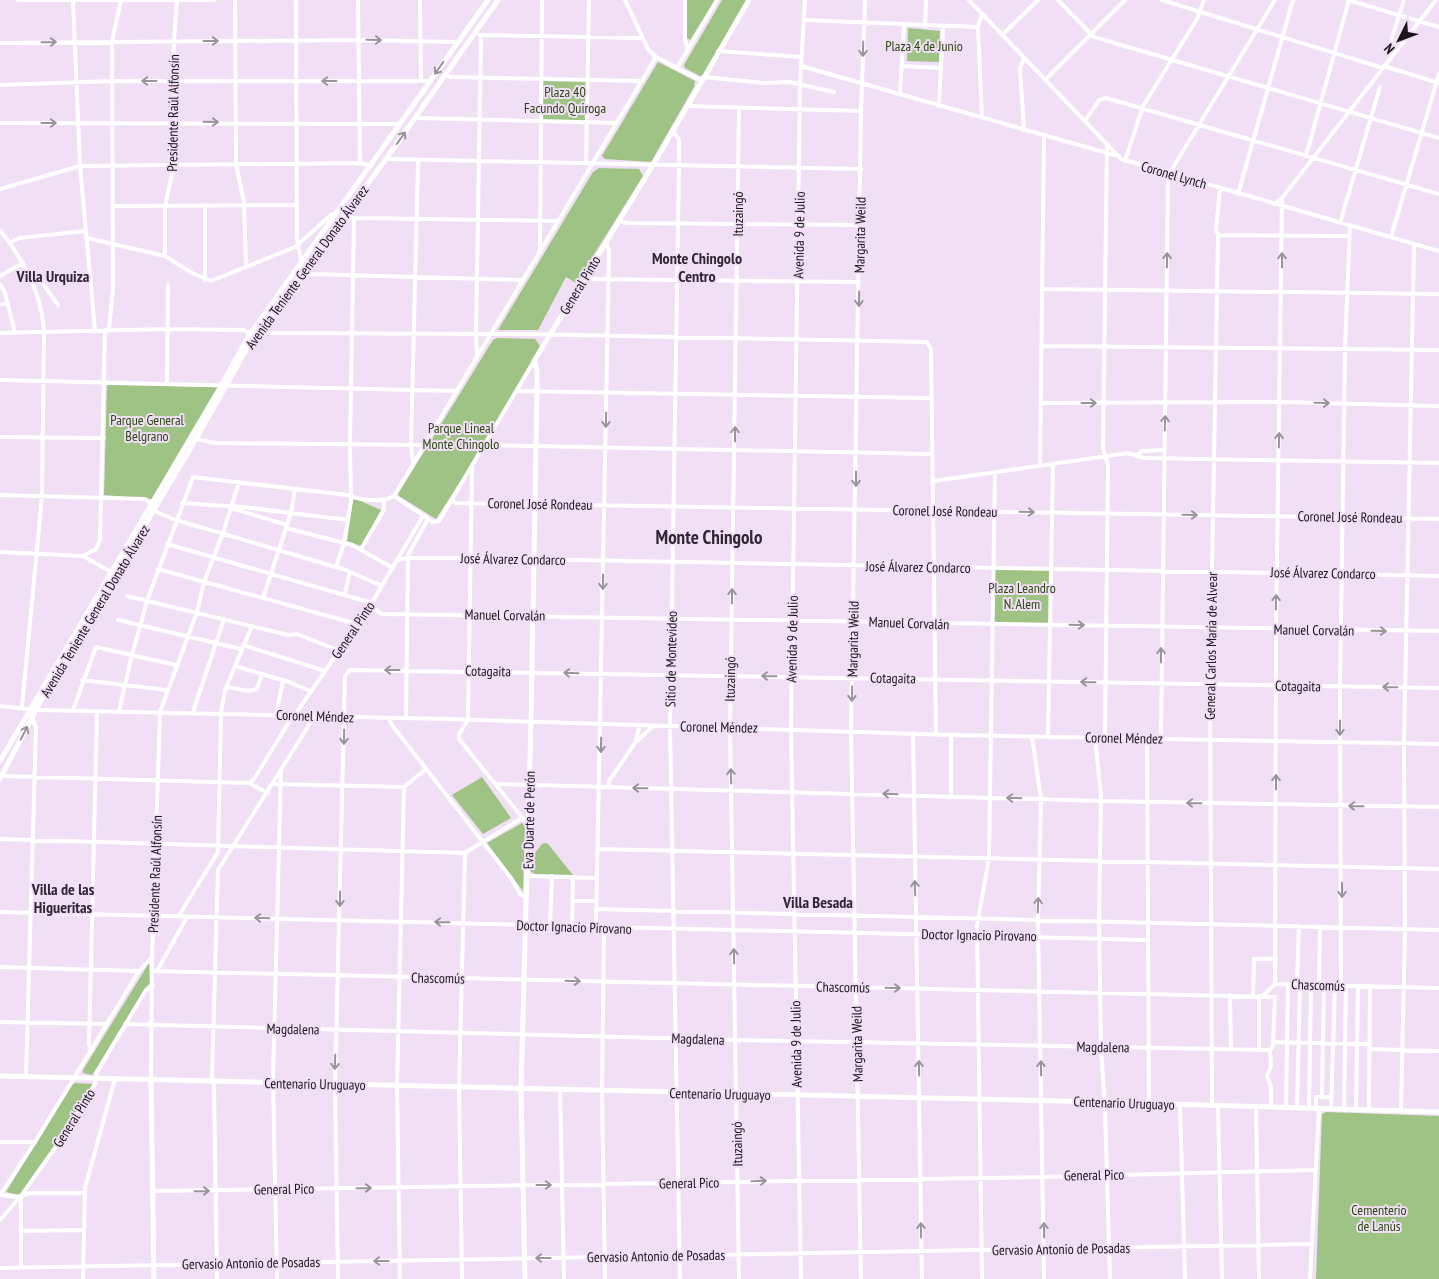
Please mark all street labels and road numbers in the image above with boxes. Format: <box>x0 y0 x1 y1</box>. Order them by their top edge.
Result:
street label: Presidente Raúl Alfonsín <box>163 54 183 172</box>
street label: Coronel Lynch <box>1139 157 1209 193</box>
street label: Avenida Teniente General Donato Álvarez <box>241 181 373 353</box>
street label: Ituzaingó <box>729 191 747 237</box>
street label: Avenida 9 de Julio <box>789 191 809 279</box>
street label: Margarita Weild <box>850 197 870 273</box>
street label: General Pinto <box>555 252 605 318</box>
street label: Coronel José Rondeau <box>487 494 593 514</box>
street label: Coronel José Rondeau <box>892 501 998 521</box>
street label: Coronel José Rondeau <box>1297 507 1403 527</box>
street label: Avenida Teniente General Donato Álvarez <box>36 521 154 701</box>
street label: José Álvarez Condarco <box>459 549 566 569</box>
street label: José Álvarez Condarco <box>864 557 971 577</box>
street label: José Álvarez Condarco <box>1269 563 1376 583</box>
street label: General Carlos María de Alvear <box>1201 572 1221 720</box>
street label: Avenida 9 de Julio <box>782 595 802 683</box>
street label: General Pinto <box>327 598 379 662</box>
street label: Margarita Weild <box>843 601 863 677</box>
street label: Manuel Corvalán <box>464 605 546 625</box>
street label: Sitio de Montevideo <box>661 611 681 707</box>
street label: Manuel Corvalán <box>868 613 950 633</box>
street label: Manuel Corvalán <box>1273 620 1355 640</box>
street label: Ituzaingó <box>721 656 739 702</box>
street label: Cotagaita <box>465 662 511 680</box>
street label: Cotagaita <box>870 669 916 687</box>
street label: Cotagaita <box>1275 677 1321 695</box>
street label: Coronel Méndez <box>276 706 354 726</box>
street label: Coronel Méndez <box>680 717 758 737</box>
street label: Coronel Méndez <box>1085 728 1163 748</box>
street label: Eva Duarte de Perón <box>519 771 539 869</box>
street label: Presidente Raúl Alfonsín <box>144 815 166 933</box>
street label: Doctor Ignacio Pirovano <box>516 916 632 938</box>
street label: Doctor Ignacio Pirovano <box>921 925 1037 945</box>
street label: Chascomús <box>411 969 465 987</box>
street label: Chascomús <box>1291 975 1345 995</box>
street label: Chascomús <box>816 978 870 996</box>
street label: Avenida 9 de Julio <box>786 1000 806 1088</box>
street label: Margarita Weild <box>847 1006 867 1082</box>
street label: Magdalena <box>266 1020 320 1038</box>
street label: Magdalena <box>671 1029 725 1049</box>
street label: Magdalena <box>1076 1038 1130 1056</box>
street label: Centenario Uruguayo <box>264 1074 366 1094</box>
street label: Centenario Uruguayo <box>669 1084 771 1104</box>
street label: General Pinto <box>49 1085 99 1151</box>
street label: Centenario Uruguayo <box>1073 1092 1175 1114</box>
street label: Ituzaingó <box>728 1121 746 1167</box>
street label: General Pico <box>1064 1165 1124 1185</box>
street label: General Pico <box>659 1173 719 1193</box>
street label: General Pico <box>254 1179 314 1199</box>
street label: Gervasio Antonio de Posadas <box>992 1239 1131 1259</box>
street label: Gervasio Antonio de Posadas <box>587 1246 726 1266</box>
street label: Gervasio Antonio de Posadas <box>182 1253 321 1273</box>

